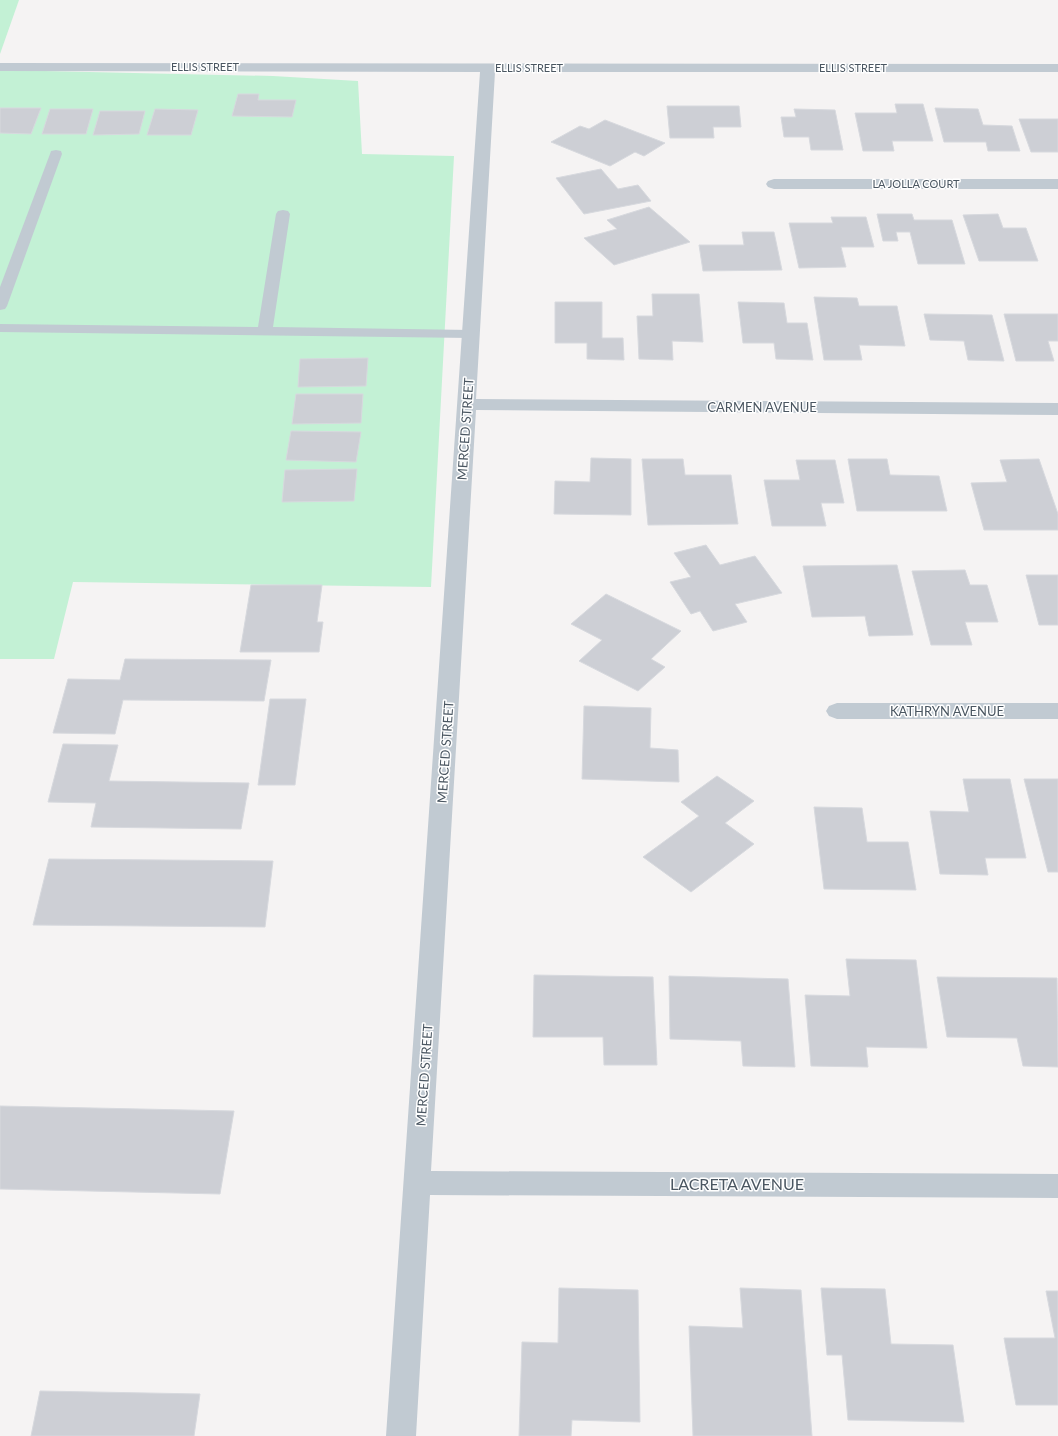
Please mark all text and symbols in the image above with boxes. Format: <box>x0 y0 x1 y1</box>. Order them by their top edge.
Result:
street label: ELLIS STREET <box>171 60 240 73</box>
street label: ELLIS STREET <box>495 61 564 74</box>
street label: ELLIS STREET <box>819 61 888 74</box>
street label: LA JOLLA COURT <box>872 177 960 190</box>
street label: MERCED STREET <box>453 377 477 481</box>
street label: CARMEN AVENUE <box>707 399 817 415</box>
street label: MERCED STREET <box>433 700 457 804</box>
street label: KATHRYN AVENUE <box>890 703 1004 719</box>
street label: MERCED STREET <box>412 1023 436 1127</box>
street label: LACRETA AVENUE <box>670 1174 804 1193</box>

